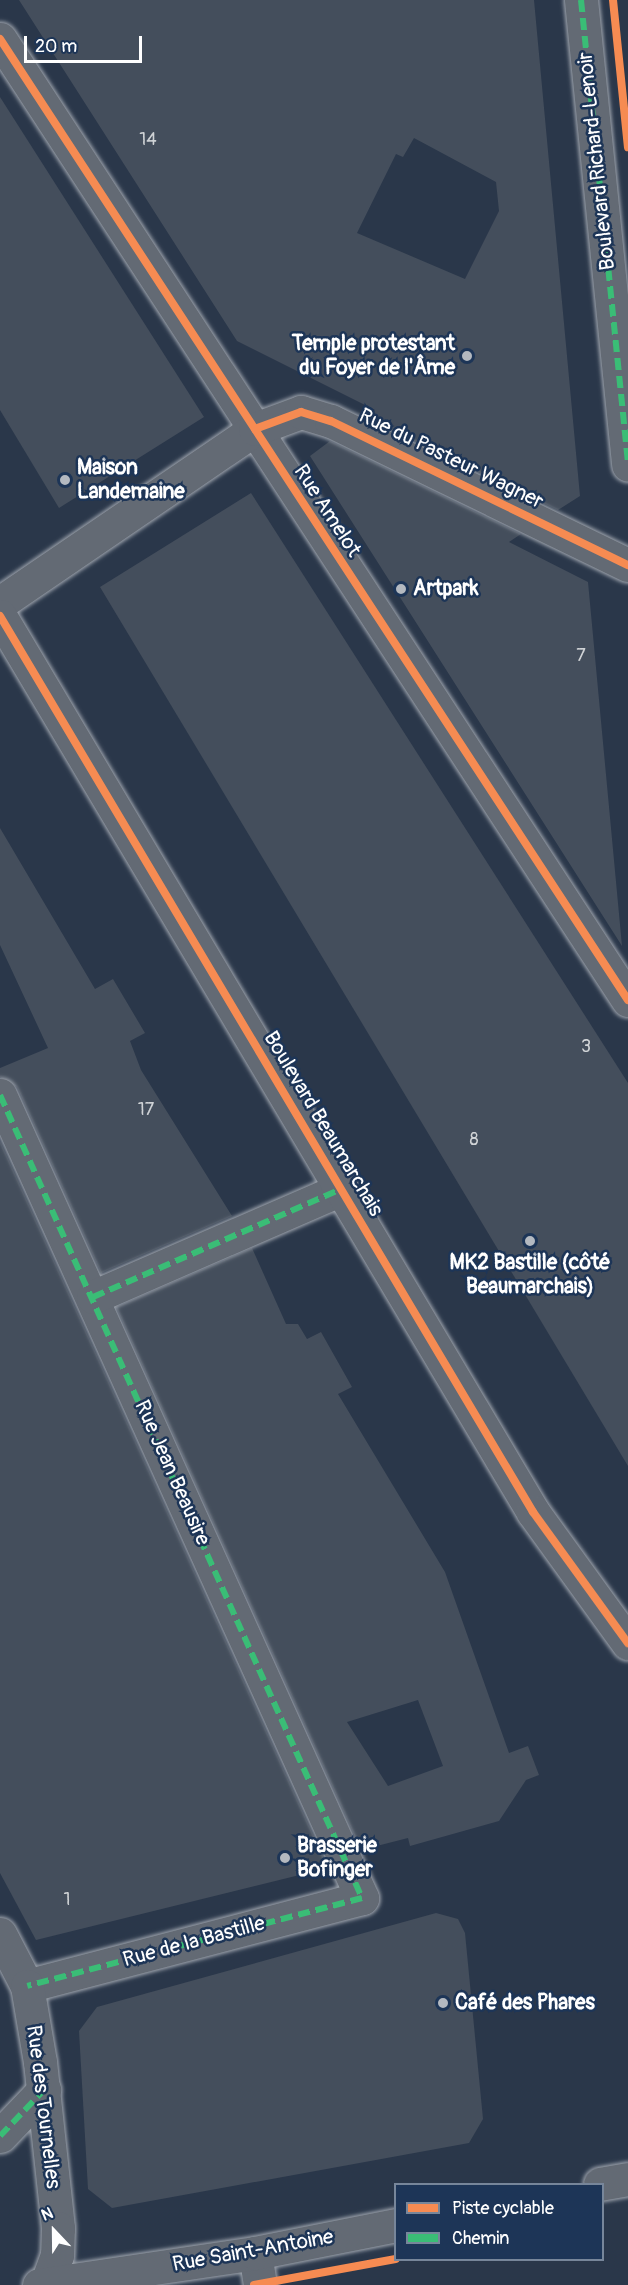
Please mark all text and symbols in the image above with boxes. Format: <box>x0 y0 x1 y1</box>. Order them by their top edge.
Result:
scale bar <box>27 24 146 62</box>
text: 20 m <box>35 35 77 58</box>
street label: Boulevard Richard-Lenoir <box>573 51 621 271</box>
house number: 14 <box>139 129 157 151</box>
place label: Temple protestant du Foyer de l'Âme <box>292 331 455 381</box>
marker: Temple protestant du Foyer de l'Âme <box>460 349 474 363</box>
street label: Rue du Pasteur Wagner <box>355 403 547 515</box>
place label: Maison Landemaine <box>77 455 185 505</box>
street label: Rue Amelot <box>288 460 366 562</box>
marker: Maison Landemaine <box>58 473 72 487</box>
place label: Artpark <box>413 576 479 602</box>
marker: Artpark <box>394 582 408 596</box>
house number: 7 <box>576 645 586 667</box>
street label: Boulevard Beaumarchais <box>258 1027 388 1221</box>
house number: 3 <box>581 1036 591 1058</box>
house number: 17 <box>138 1099 154 1121</box>
house number: 8 <box>469 1129 479 1151</box>
marker: MK2 Bastille (côté Beaumarchais) <box>523 1234 537 1248</box>
place label: MK2 Bastille (côté Beaumarchais) <box>449 1250 611 1300</box>
street label: Rue Jean Beausire <box>129 1396 215 1550</box>
place label: Brasserie Bofinger <box>297 1833 377 1883</box>
marker: Brasserie Bofinger <box>278 1851 292 1865</box>
house number: 1 <box>63 1889 71 1911</box>
street label: Rue de la Bastille <box>120 1911 268 1973</box>
place label: Café des Phares <box>455 1990 595 2016</box>
marker: Café des Phares <box>436 1996 450 2010</box>
street label: Rue des Tournelles <box>20 2024 66 2190</box>
legend <box>394 2183 604 2261</box>
text: Piste cyclable <box>452 2197 554 2220</box>
north arrow <box>24 2201 84 2261</box>
text: N <box>38 2203 56 2226</box>
street label: Rue Saint-Antoine <box>171 2224 335 2278</box>
text: Chemin <box>452 2227 509 2250</box>

